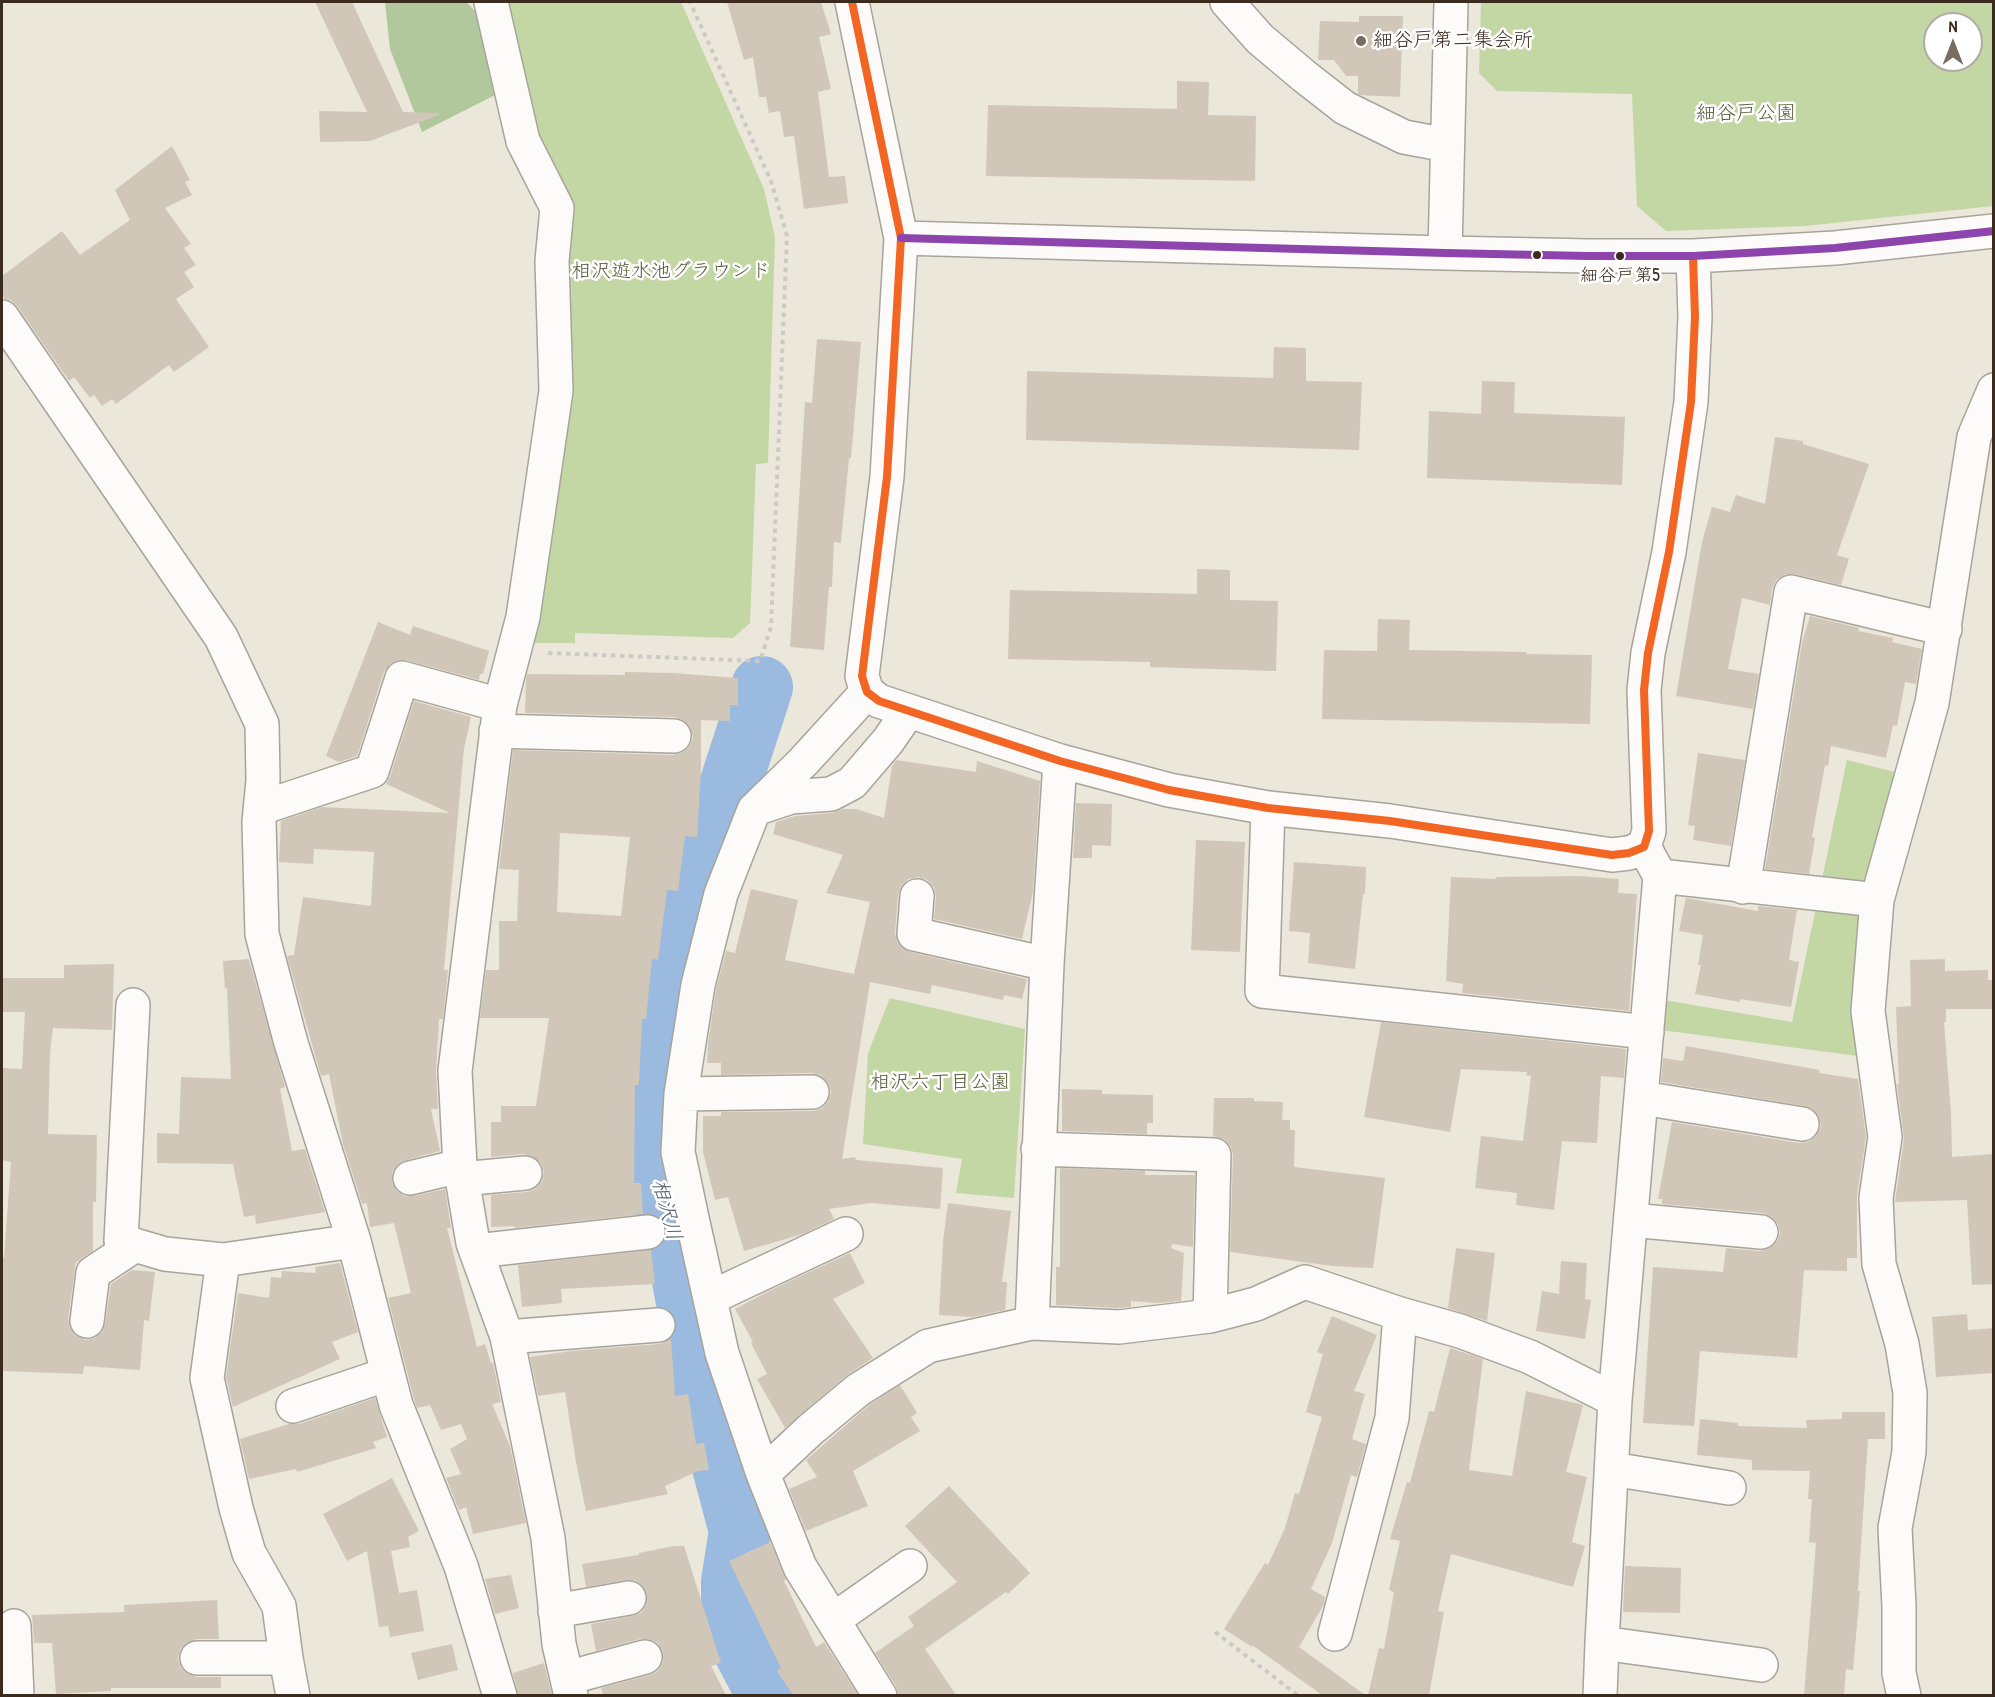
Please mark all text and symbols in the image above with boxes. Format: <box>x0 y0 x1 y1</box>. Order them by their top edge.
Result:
north arrow <box>1923 12 1983 72</box>
text: N <box>1949 15 1957 37</box>
place label: 細谷戸第二集会所 <box>1373 29 1533 53</box>
marker: 細谷戸第二集会所 <box>1354 34 1368 48</box>
park label: 細谷戸公園 <box>1696 102 1796 126</box>
unlabelled marker <box>1531 249 1543 261</box>
marker: 細谷戸第5 <box>1614 250 1626 262</box>
park label: 相沢遊水池グラウンド <box>571 260 771 284</box>
place label: 細谷戸第5 <box>1580 265 1660 287</box>
park label: 相沢六丁目公園 <box>870 1071 1010 1095</box>
water label: 相沢川 <box>646 1176 686 1244</box>

